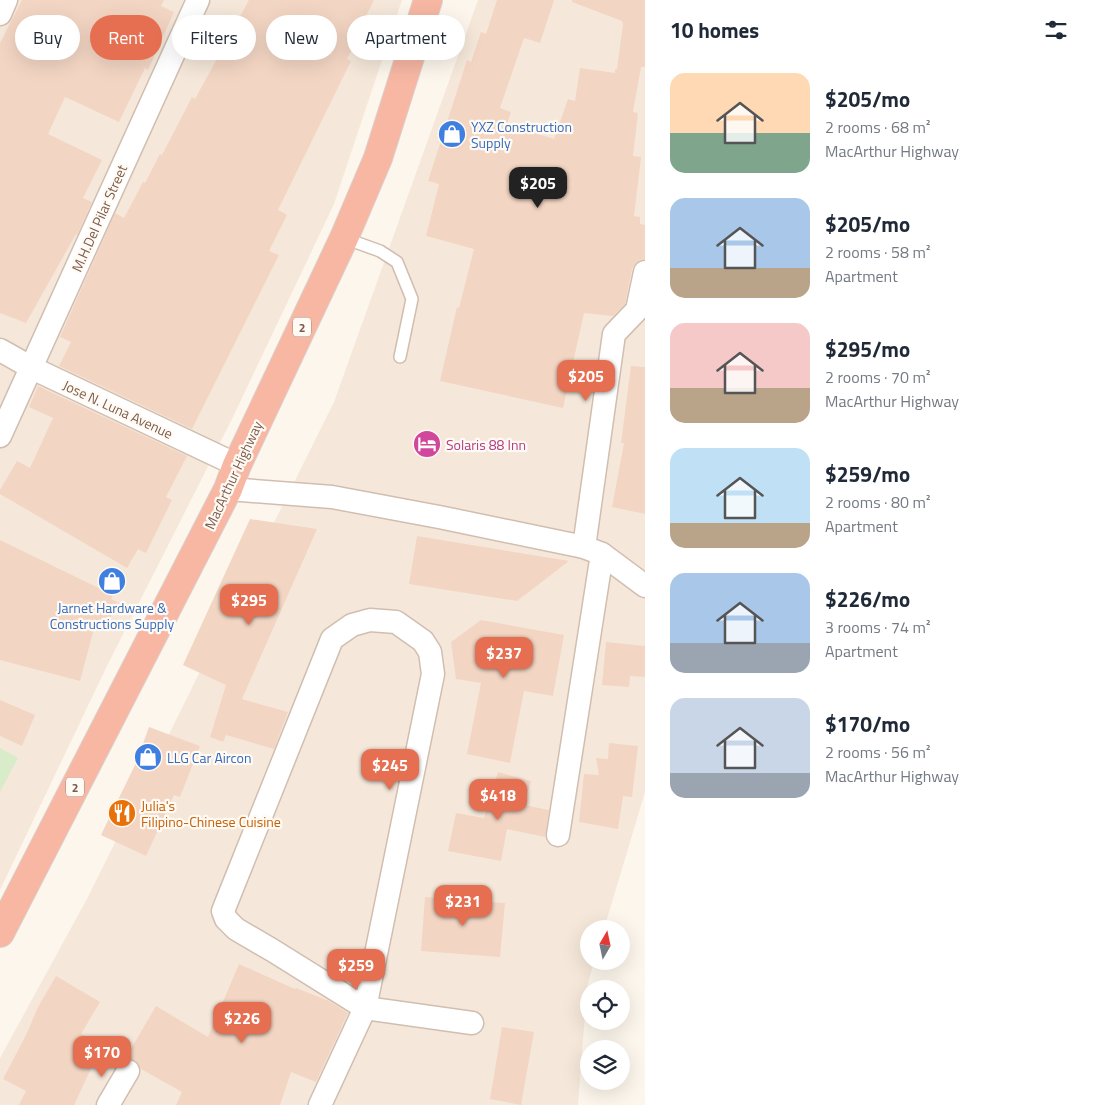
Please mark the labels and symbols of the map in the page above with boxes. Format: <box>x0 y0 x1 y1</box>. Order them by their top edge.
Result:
place label: YXZ Construction Supply <box>471 116 572 153</box>
shop icon: YXZ Construction Supply <box>437 119 467 149</box>
street label: M.H.Del Pilar Street <box>66 161 132 275</box>
pin: $205 <box>508 166 568 209</box>
road number: 2 <box>293 318 311 337</box>
pin: $205 <box>556 360 616 402</box>
street label: Jose N. Luna Avenue <box>60 374 176 444</box>
street label: MacArthur Highway <box>199 417 267 533</box>
hotel icon: Solaris 88 Inn <box>412 429 442 459</box>
place label: Solaris 88 Inn <box>446 434 526 455</box>
shop icon: Jarnet Hardware & Constructions Supply <box>97 566 127 596</box>
pin: $295 <box>219 584 279 626</box>
place label: Jarnet Hardware & Constructions Supply <box>50 597 174 634</box>
pin: $237 <box>474 636 534 679</box>
shop icon: LLG Car Aircon <box>133 742 163 772</box>
place label: LLG Car Aircon <box>167 747 251 768</box>
pin: $245 <box>360 748 420 791</box>
road number: 2 <box>66 778 84 796</box>
pin: $418 <box>468 778 528 821</box>
place label: Julia's Filipino-Chinese Cuisine <box>141 795 281 832</box>
restaurant icon: Julia's Filipino-Chinese Cuisine <box>107 798 137 828</box>
pin: $231 <box>433 884 493 927</box>
north arrow <box>580 920 630 970</box>
pin: $259 <box>326 948 386 991</box>
pin: $226 <box>212 1002 272 1044</box>
pin: $170 <box>72 1036 132 1078</box>

